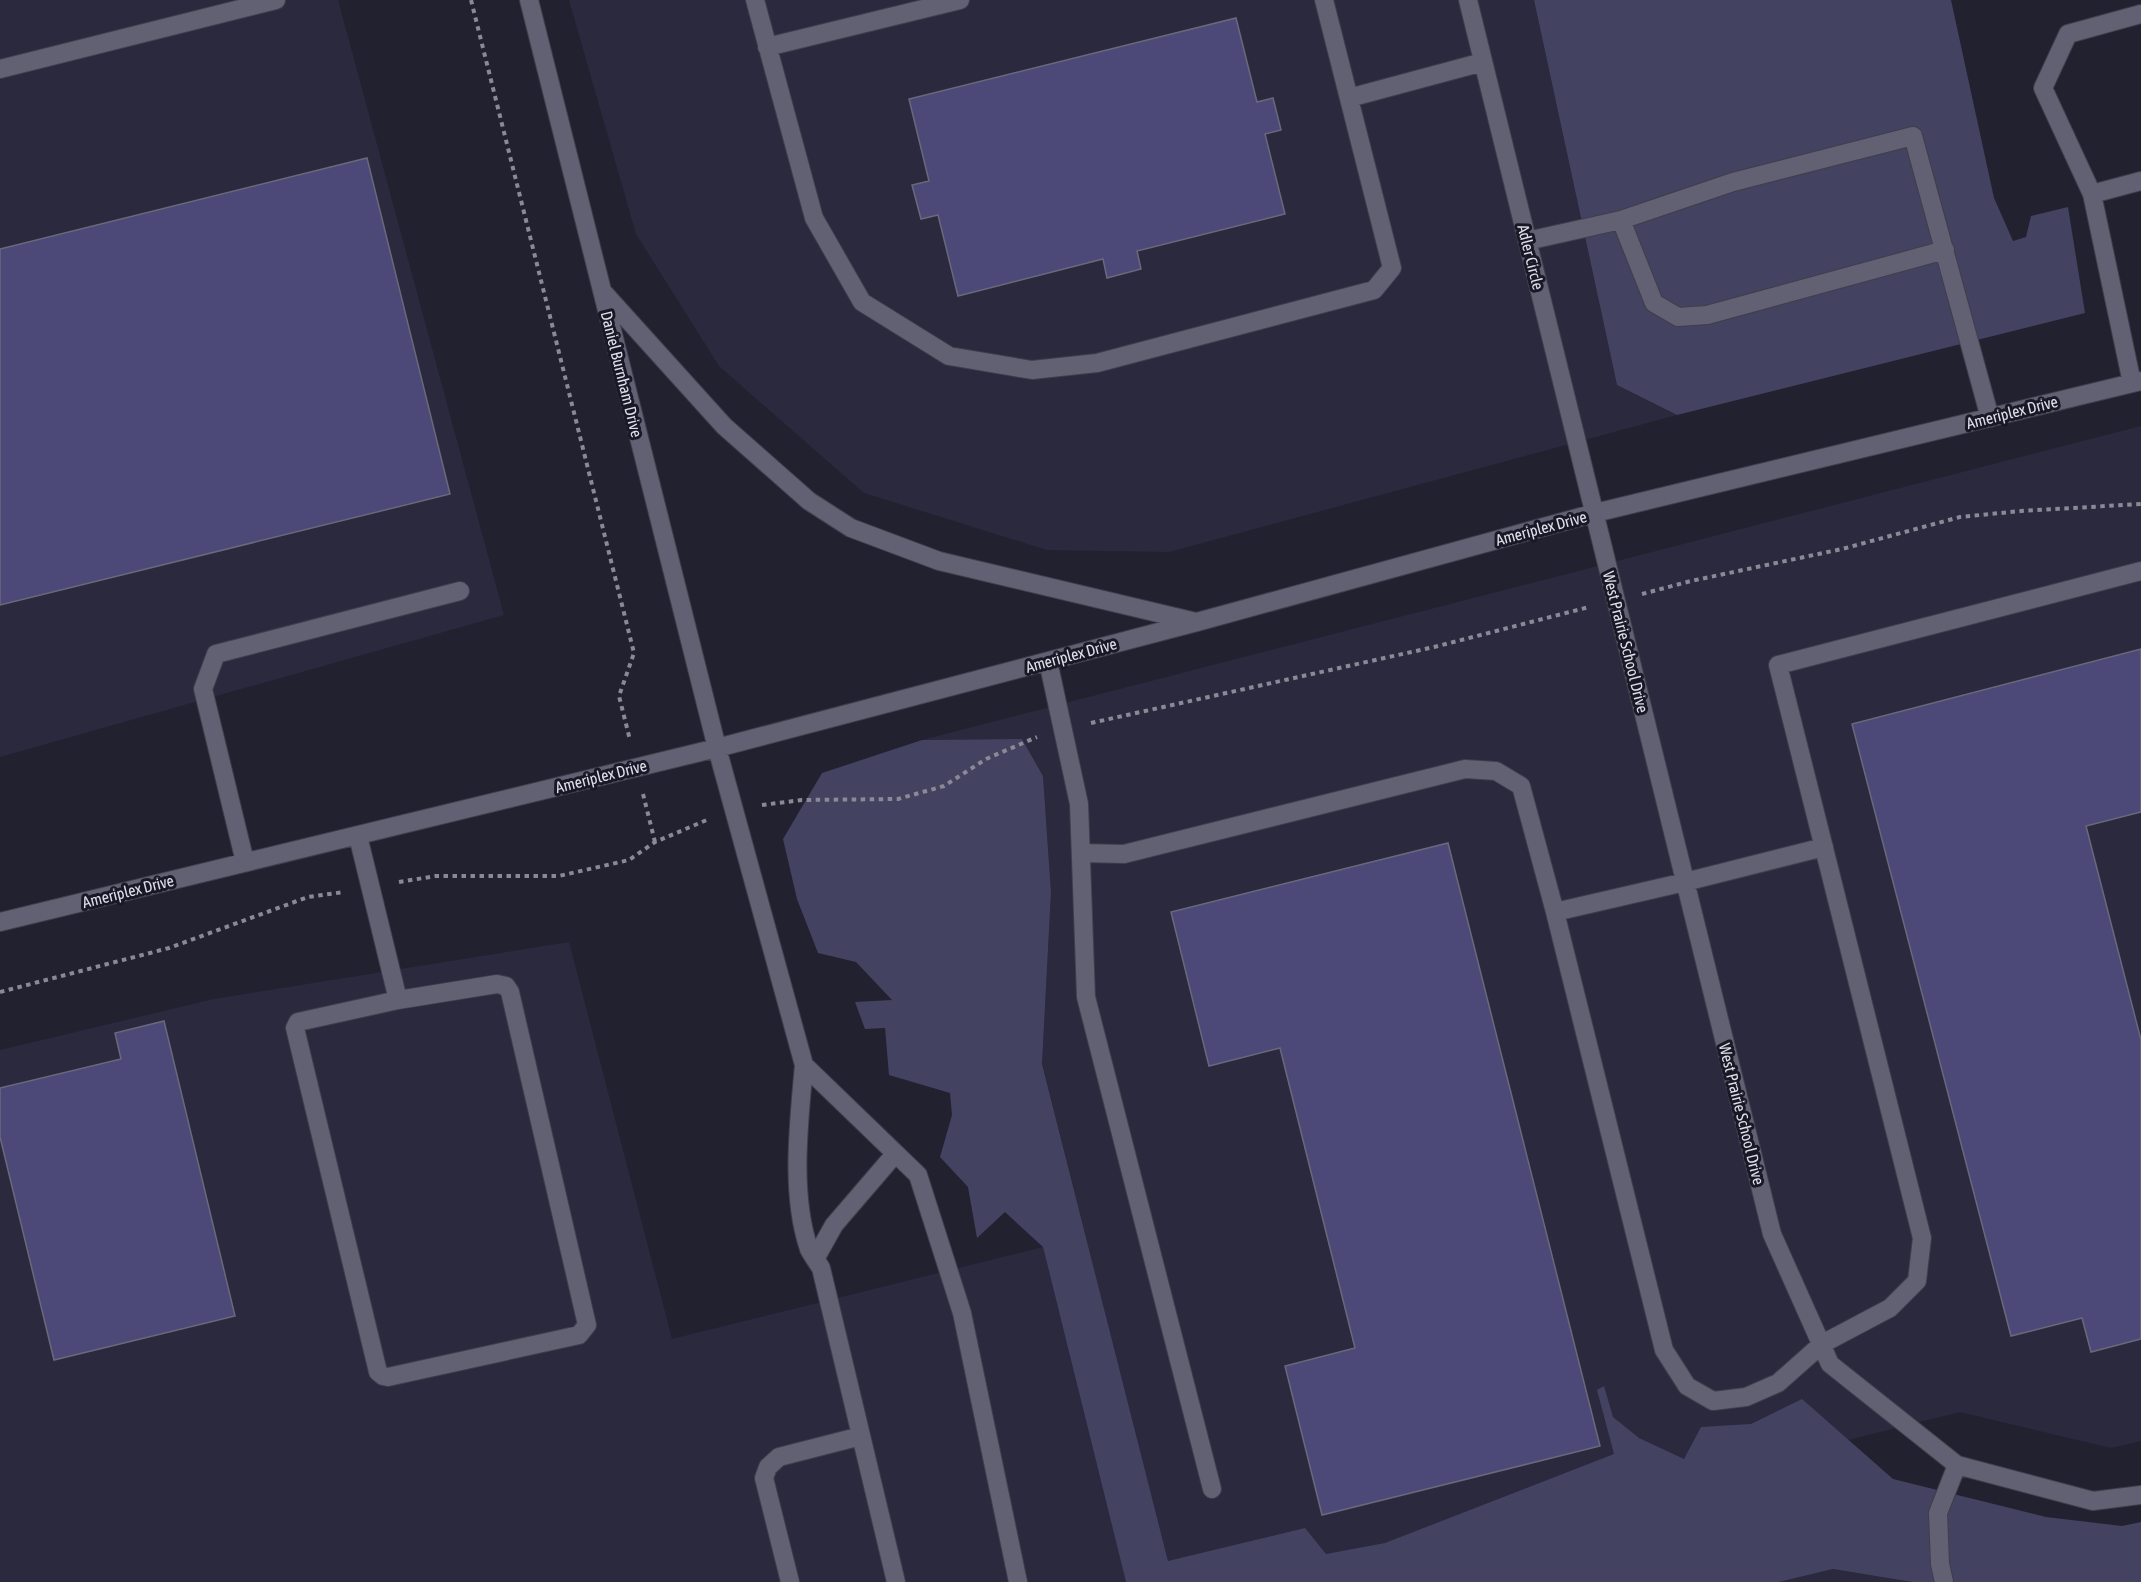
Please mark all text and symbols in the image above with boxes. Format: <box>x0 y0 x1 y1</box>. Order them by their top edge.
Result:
street label: Adler Circle <box>1514 223 1548 291</box>
street label: Daniel Burnham Drive <box>598 309 646 439</box>
street label: Ameriplex Drive <box>1964 392 2060 433</box>
street label: Ameriplex Drive <box>1494 507 1589 550</box>
street label: West Prairie School Drive <box>1600 569 1652 715</box>
street label: Ameriplex Drive <box>1024 634 1119 677</box>
street label: Ameriplex Drive <box>553 756 649 797</box>
street label: Ameriplex Drive <box>80 871 176 912</box>
street label: West Prairie School Drive <box>1716 1041 1768 1187</box>

